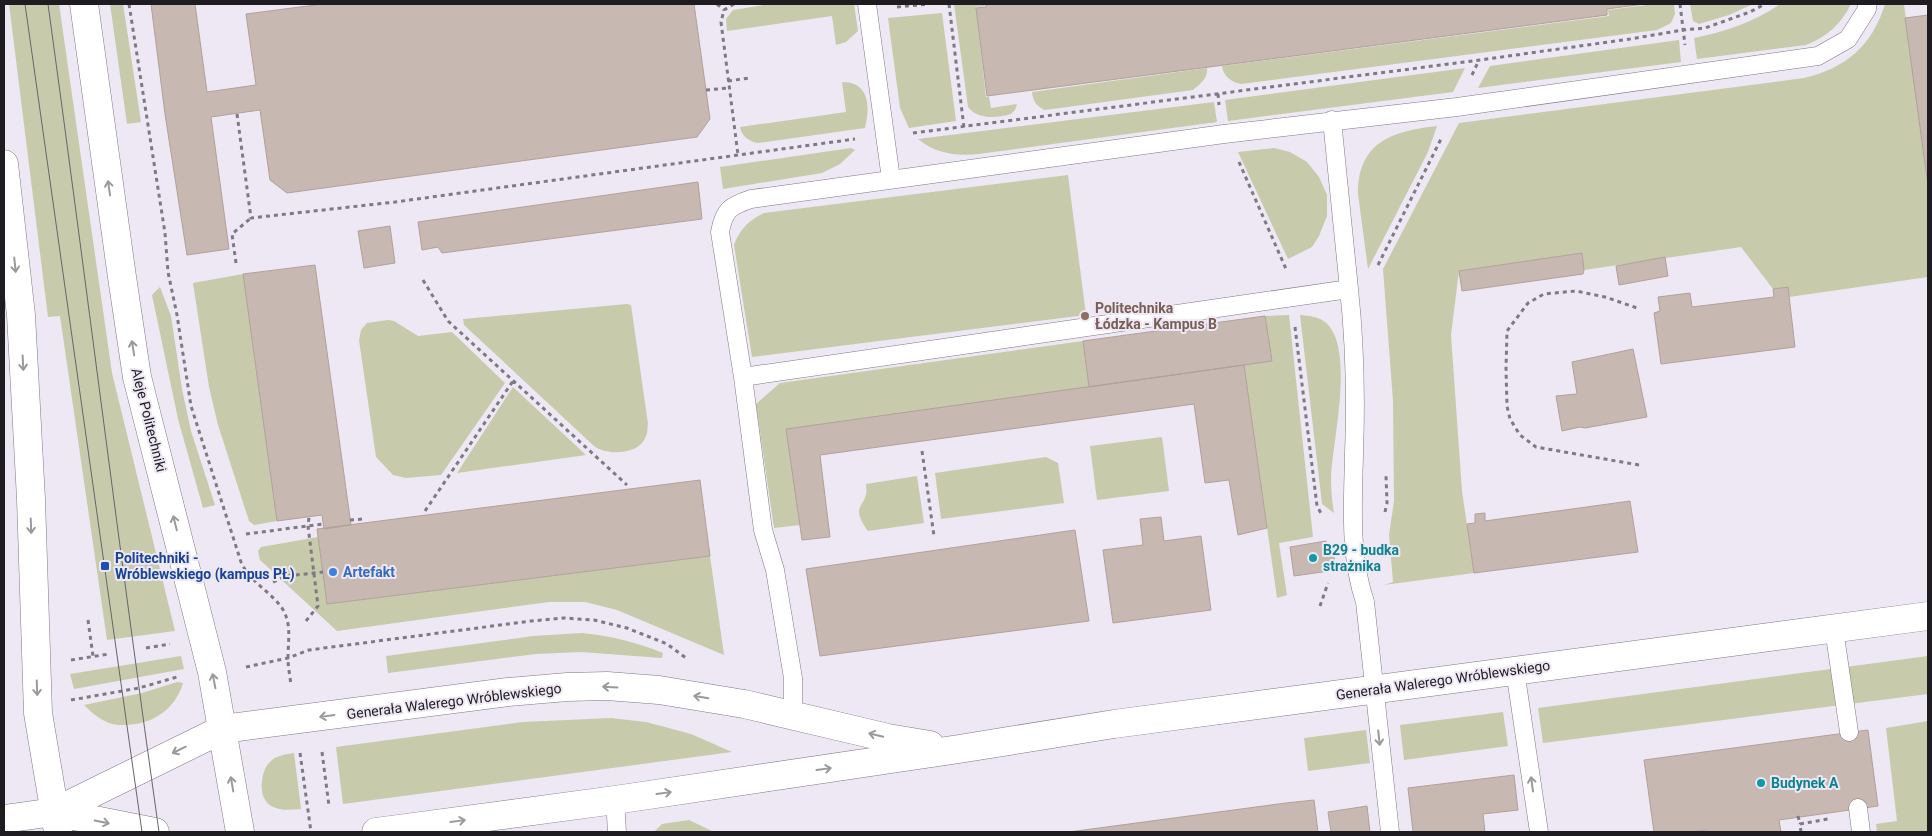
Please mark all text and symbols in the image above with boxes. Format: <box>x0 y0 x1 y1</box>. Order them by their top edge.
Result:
one-way arrow <box>104 180 114 196</box>
one-way arrow <box>10 257 20 273</box>
place label: Politechnika Łódzka - Kampus B <box>1095 300 1217 332</box>
marker: Politechnika Łódzka - Kampus B <box>1079 310 1091 322</box>
one-way arrow <box>127 341 137 357</box>
one-way arrow <box>19 355 28 371</box>
street label: Aleje Politechniki <box>128 366 170 474</box>
one-way arrow <box>169 516 179 532</box>
one-way arrow <box>27 517 36 533</box>
place label: B29 - budka strażnika <box>1323 542 1400 574</box>
place label: Politechniki - Wróblewskiego (kampus PŁ) <box>115 550 295 583</box>
marker: B29 - budka strażnika <box>1307 552 1319 564</box>
marker: Politechniki - Wróblewskiego (kampus PŁ) <box>99 560 111 572</box>
place label: Artefakt <box>343 564 395 580</box>
marker: Artefakt <box>327 566 339 578</box>
street label: Generała Walerego Wróblewskiego <box>1335 657 1551 703</box>
one-way arrow <box>209 673 218 689</box>
one-way arrow <box>32 680 42 696</box>
street label: Generała Walerego Wróblewskiego <box>346 680 562 722</box>
one-way arrow <box>602 682 618 691</box>
one-way arrow <box>694 692 710 702</box>
one-way arrow <box>319 711 335 721</box>
one-way arrow <box>1374 729 1384 745</box>
one-way arrow <box>868 730 884 740</box>
one-way arrow <box>171 745 186 755</box>
one-way arrow <box>816 764 832 774</box>
place label: Budynek A <box>1771 775 1839 791</box>
one-way arrow <box>1527 776 1537 792</box>
one-way arrow <box>226 777 236 793</box>
marker: Budynek A <box>1755 777 1767 789</box>
one-way arrow <box>655 787 671 797</box>
one-way arrow <box>450 815 466 825</box>
one-way arrow <box>94 817 110 827</box>

